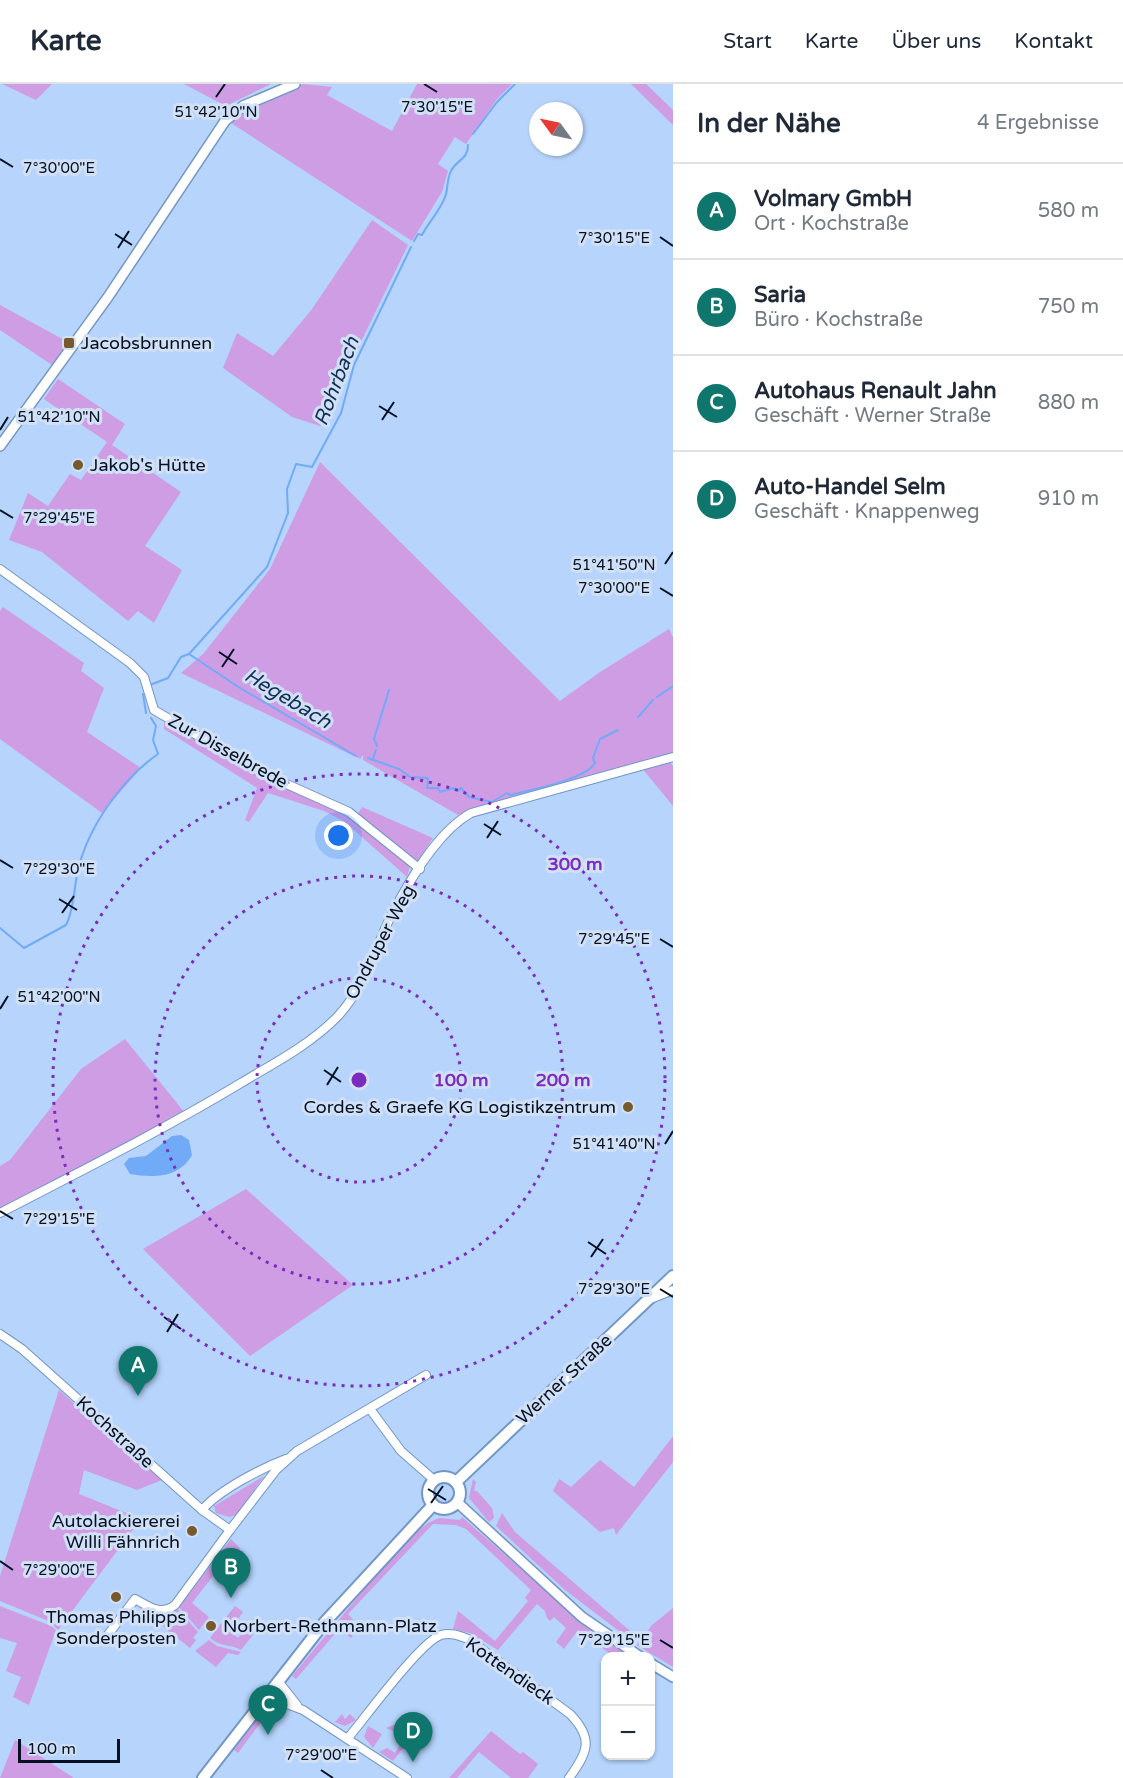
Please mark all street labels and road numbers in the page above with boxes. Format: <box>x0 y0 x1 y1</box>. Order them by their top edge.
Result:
street label: Zur Disselbrede <box>164 709 292 793</box>
street label: Ondruper Weg <box>341 881 419 1003</box>
street label: Werner Straße <box>512 1329 616 1429</box>
street label: Kochstraße <box>72 1391 158 1473</box>
street label: Kottendieck <box>461 1632 559 1710</box>

